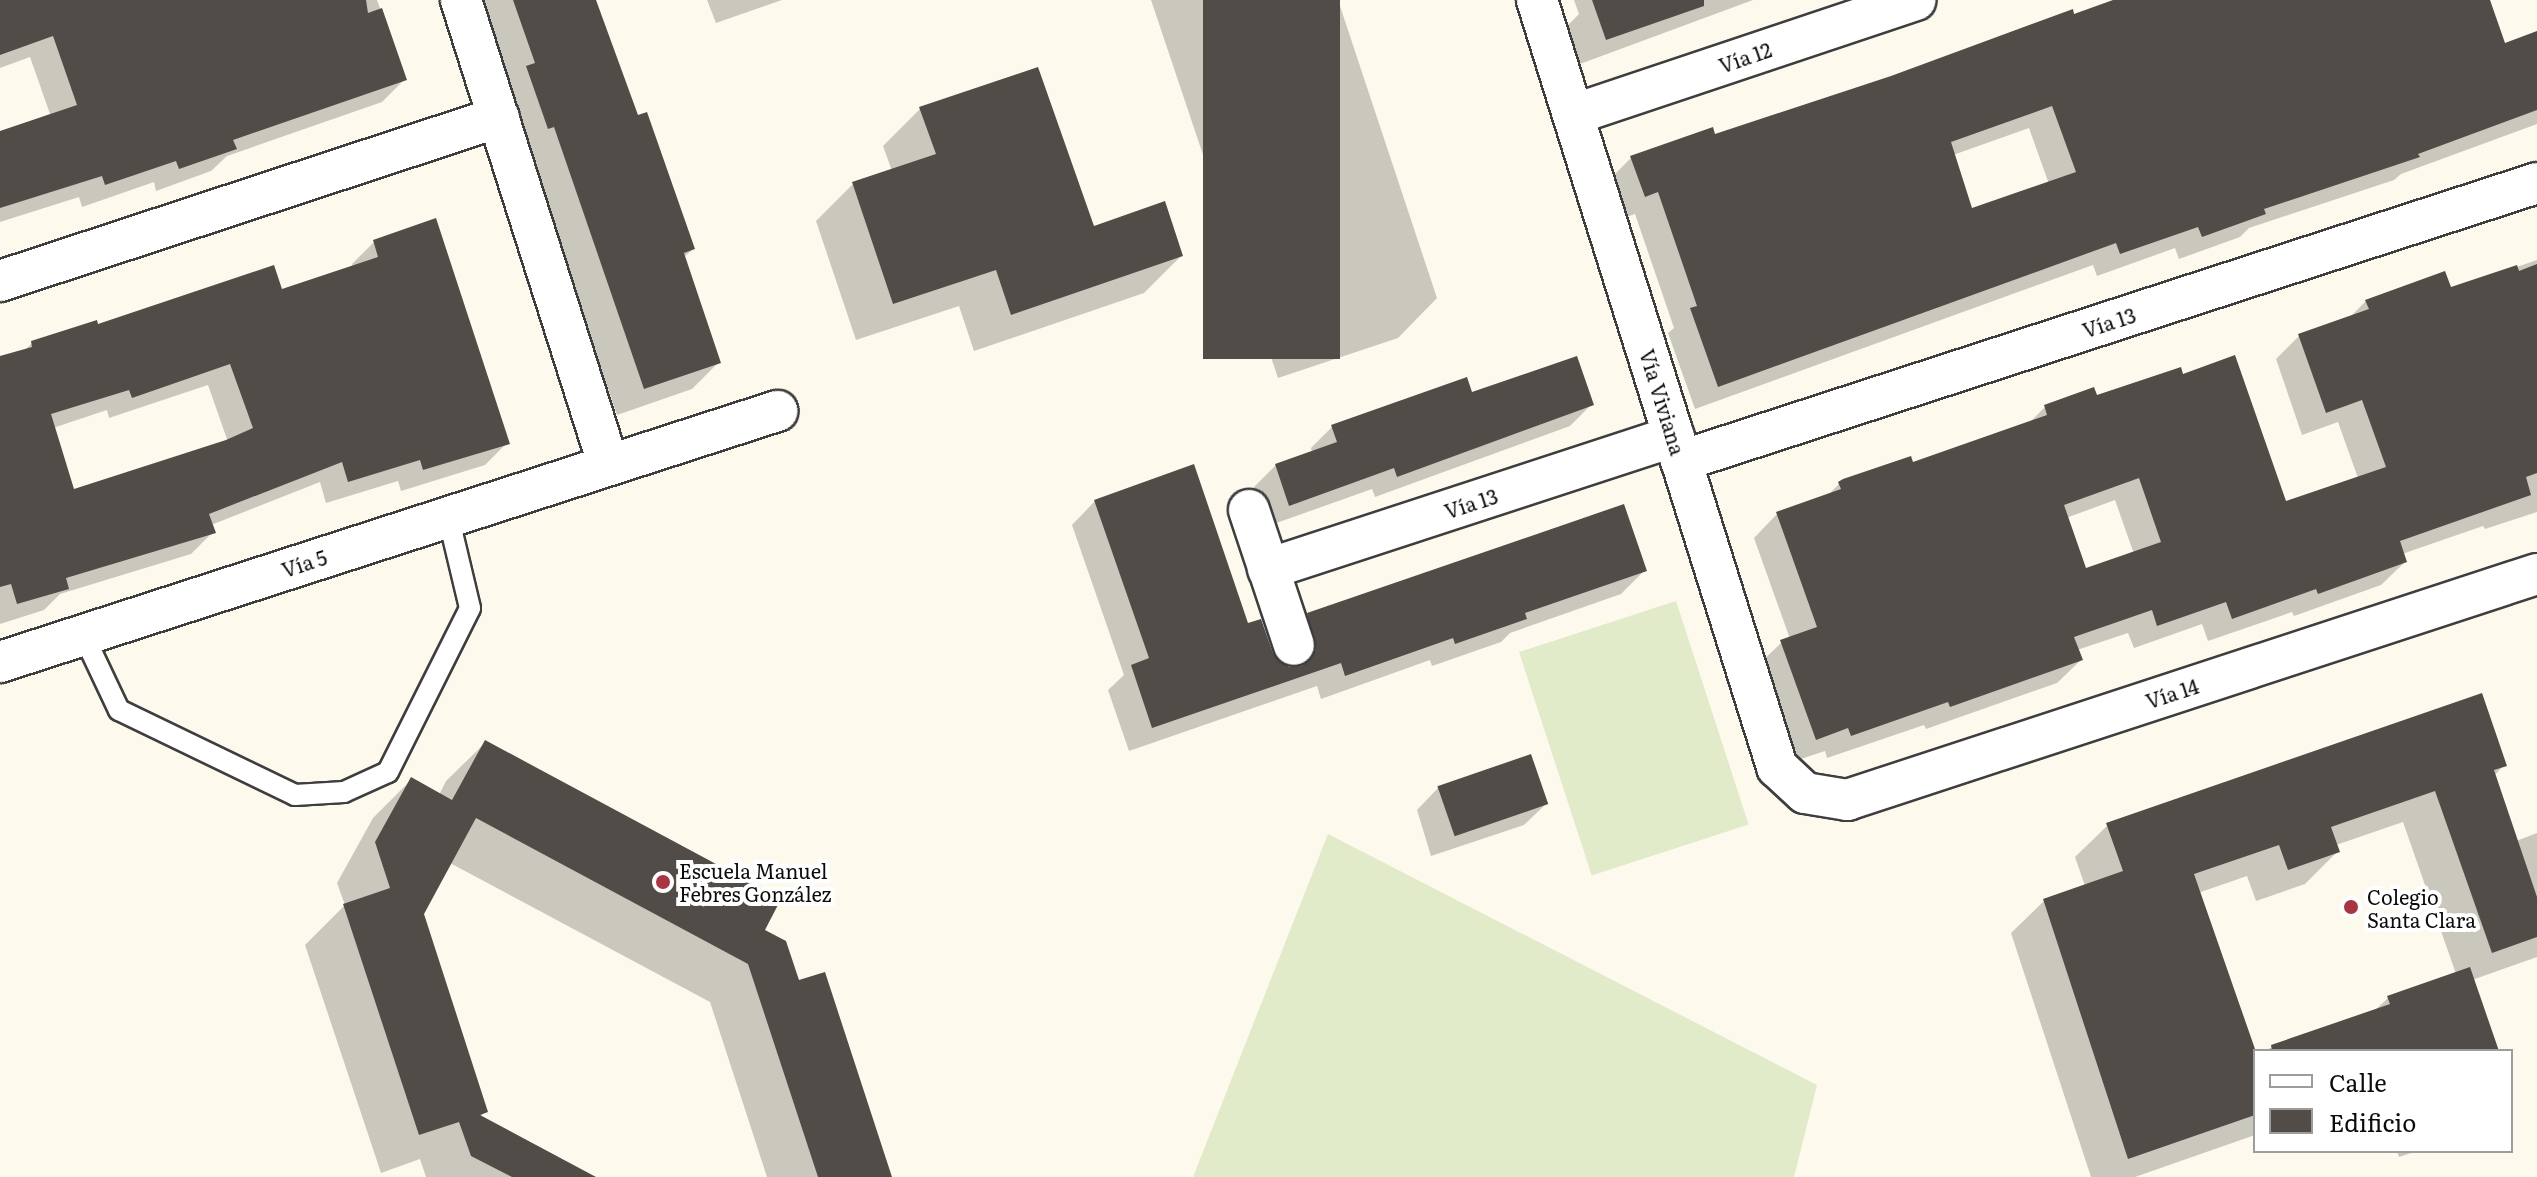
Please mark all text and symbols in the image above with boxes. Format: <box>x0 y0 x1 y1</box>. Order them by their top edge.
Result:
street label: Vía 12 <box>1715 37 1775 77</box>
street label: Vía 13 <box>2079 302 2139 342</box>
street label: Vía Viviana <box>1636 346 1690 458</box>
street label: Vía 13 <box>1441 483 1501 523</box>
street label: Vía 5 <box>278 544 330 582</box>
street label: Vía 14 <box>2142 673 2202 713</box>
place label: Escuela Manuel Febres González <box>679 858 831 905</box>
marker: Escuela Manuel Febres González <box>654 873 672 891</box>
place label: Colegio Santa Clara <box>2367 884 2476 931</box>
marker: Colegio Santa Clara <box>2342 898 2360 916</box>
legend <box>2253 1049 2513 1153</box>
text: Calle <box>2329 1064 2387 1099</box>
text: Edificio <box>2329 1104 2416 1139</box>

